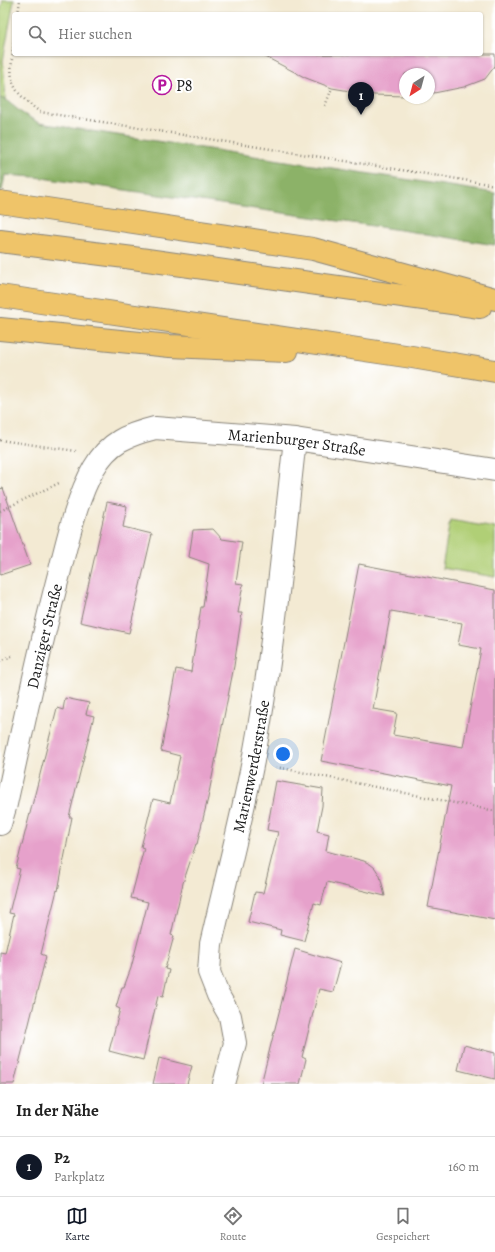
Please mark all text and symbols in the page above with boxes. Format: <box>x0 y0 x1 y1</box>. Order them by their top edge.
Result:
search box <box>12 12 483 56</box>
icon: search <box>26 23 48 45</box>
text: Hier suchen <box>58 24 132 44</box>
north arrow <box>399 68 435 104</box>
parking icon: P8 <box>151 74 173 96</box>
place label: P8 <box>176 75 193 97</box>
pin: 1 <box>348 82 374 115</box>
street label: Marienburger Straße <box>227 424 367 462</box>
street label: Danziger Straße <box>22 581 68 691</box>
street label: Marienwerderstraße <box>228 698 275 835</box>
your location <box>273 744 293 764</box>
text: In der Nähe <box>16 1099 99 1122</box>
text: P2 <box>54 1148 70 1168</box>
text: 1 <box>27 1158 31 1175</box>
text: 160 m <box>448 1158 479 1175</box>
text: Parkplatz <box>54 1168 105 1185</box>
tab: Karte <box>65 1205 90 1244</box>
tab: Route <box>220 1205 246 1244</box>
tab: Gespeichert <box>376 1205 430 1244</box>

